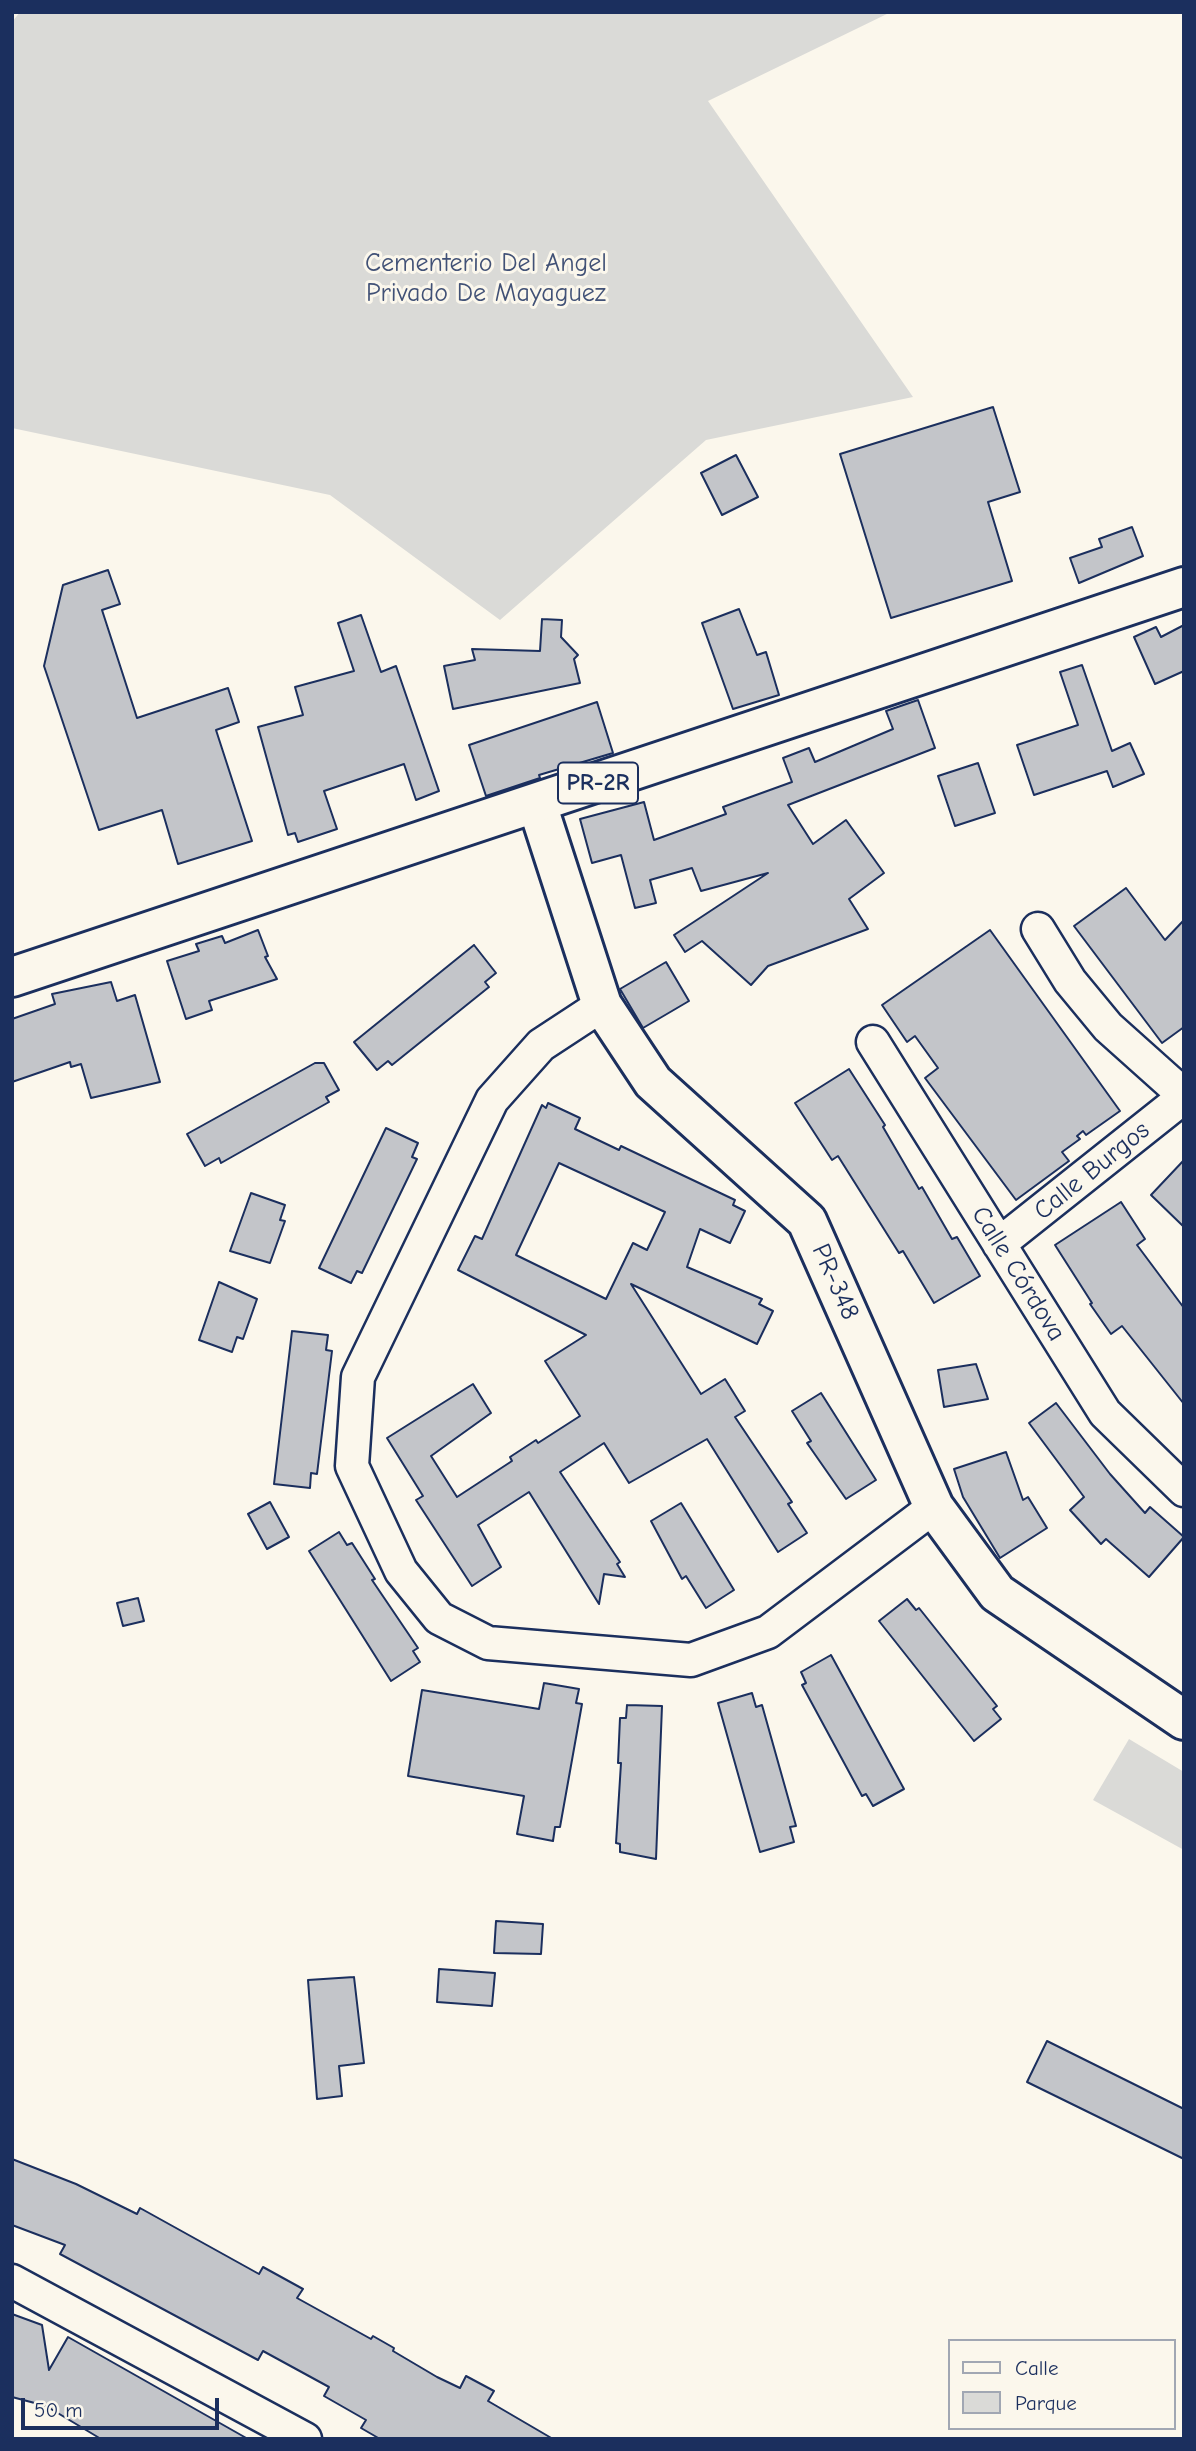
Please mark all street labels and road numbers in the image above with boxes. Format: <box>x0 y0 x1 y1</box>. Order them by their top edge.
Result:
road number: PR-2R <box>558 762 638 804</box>
street label: Calle Burgos <box>1028 1115 1156 1227</box>
street label: Calle Córdova <box>964 1201 1072 1347</box>
street label: PR-348 <box>805 1239 865 1325</box>

